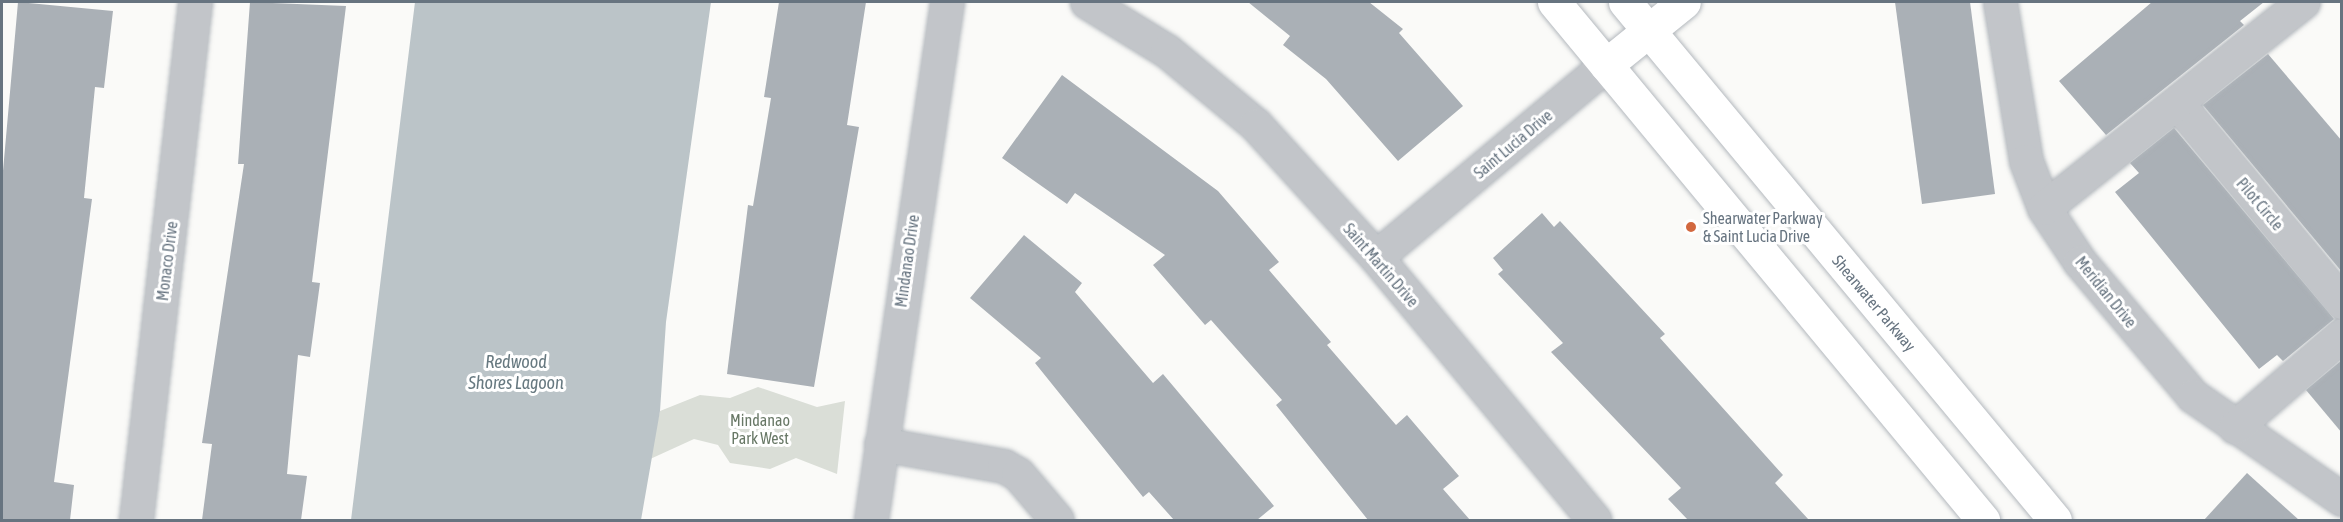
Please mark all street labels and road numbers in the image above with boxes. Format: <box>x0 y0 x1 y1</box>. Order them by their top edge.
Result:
street label: Saint Lucia Drive <box>1470 106 1556 182</box>
street label: Pilot Circle <box>2233 174 2287 234</box>
street label: Mindanao Drive <box>891 214 923 308</box>
street label: Saint Martin Drive <box>1340 219 1422 311</box>
street label: Monaco Drive <box>153 220 181 302</box>
street label: Shearwater Parkway <box>1828 251 1920 355</box>
street label: Meridian Drive <box>2071 253 2141 331</box>

